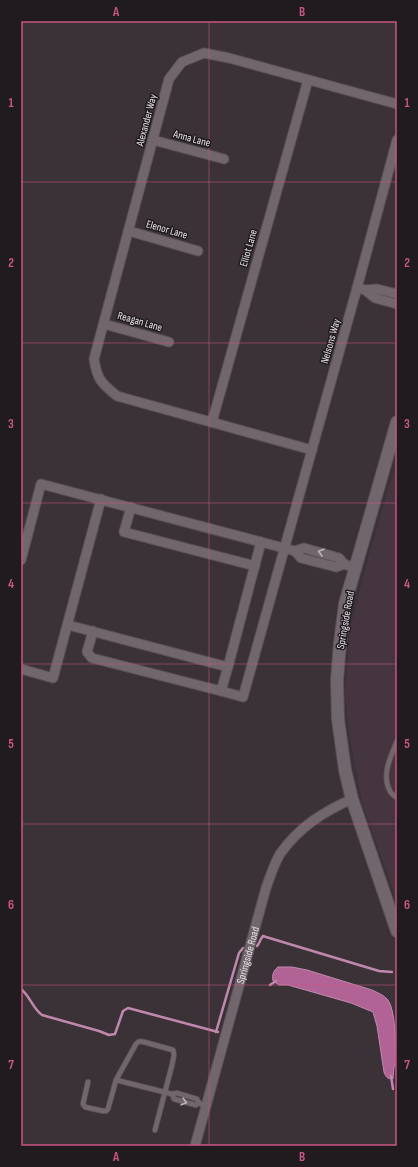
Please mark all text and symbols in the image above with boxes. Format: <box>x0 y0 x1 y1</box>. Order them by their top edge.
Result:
text: A <box>112 4 120 20</box>
text: B <box>299 4 305 20</box>
street label: Alexander Way <box>133 92 160 149</box>
text: 1 <box>8 95 14 111</box>
text: 1 <box>404 95 410 111</box>
street label: Anna Lane <box>171 127 212 150</box>
street label: Elenor Lane <box>145 217 189 242</box>
street label: Elliot Lane <box>237 228 260 268</box>
text: 2 <box>8 255 14 271</box>
text: 2 <box>404 255 410 271</box>
street label: Reagan Lane <box>116 309 164 334</box>
street label: Nelsons Way <box>318 316 343 365</box>
text: 3 <box>8 416 14 432</box>
text: 3 <box>404 416 410 432</box>
one-way arrow <box>318 549 324 557</box>
text: 4 <box>8 576 14 592</box>
text: 4 <box>404 576 410 592</box>
street label: Springside Road <box>334 590 357 650</box>
text: 5 <box>8 736 14 752</box>
text: 5 <box>404 736 410 752</box>
text: 6 <box>8 897 14 913</box>
text: 6 <box>404 897 410 913</box>
street label: Springside Road <box>234 925 262 985</box>
text: 7 <box>8 1057 14 1073</box>
text: 7 <box>404 1057 410 1073</box>
one-way arrow <box>180 1097 187 1106</box>
text: A <box>112 1149 120 1165</box>
text: B <box>299 1149 305 1165</box>

